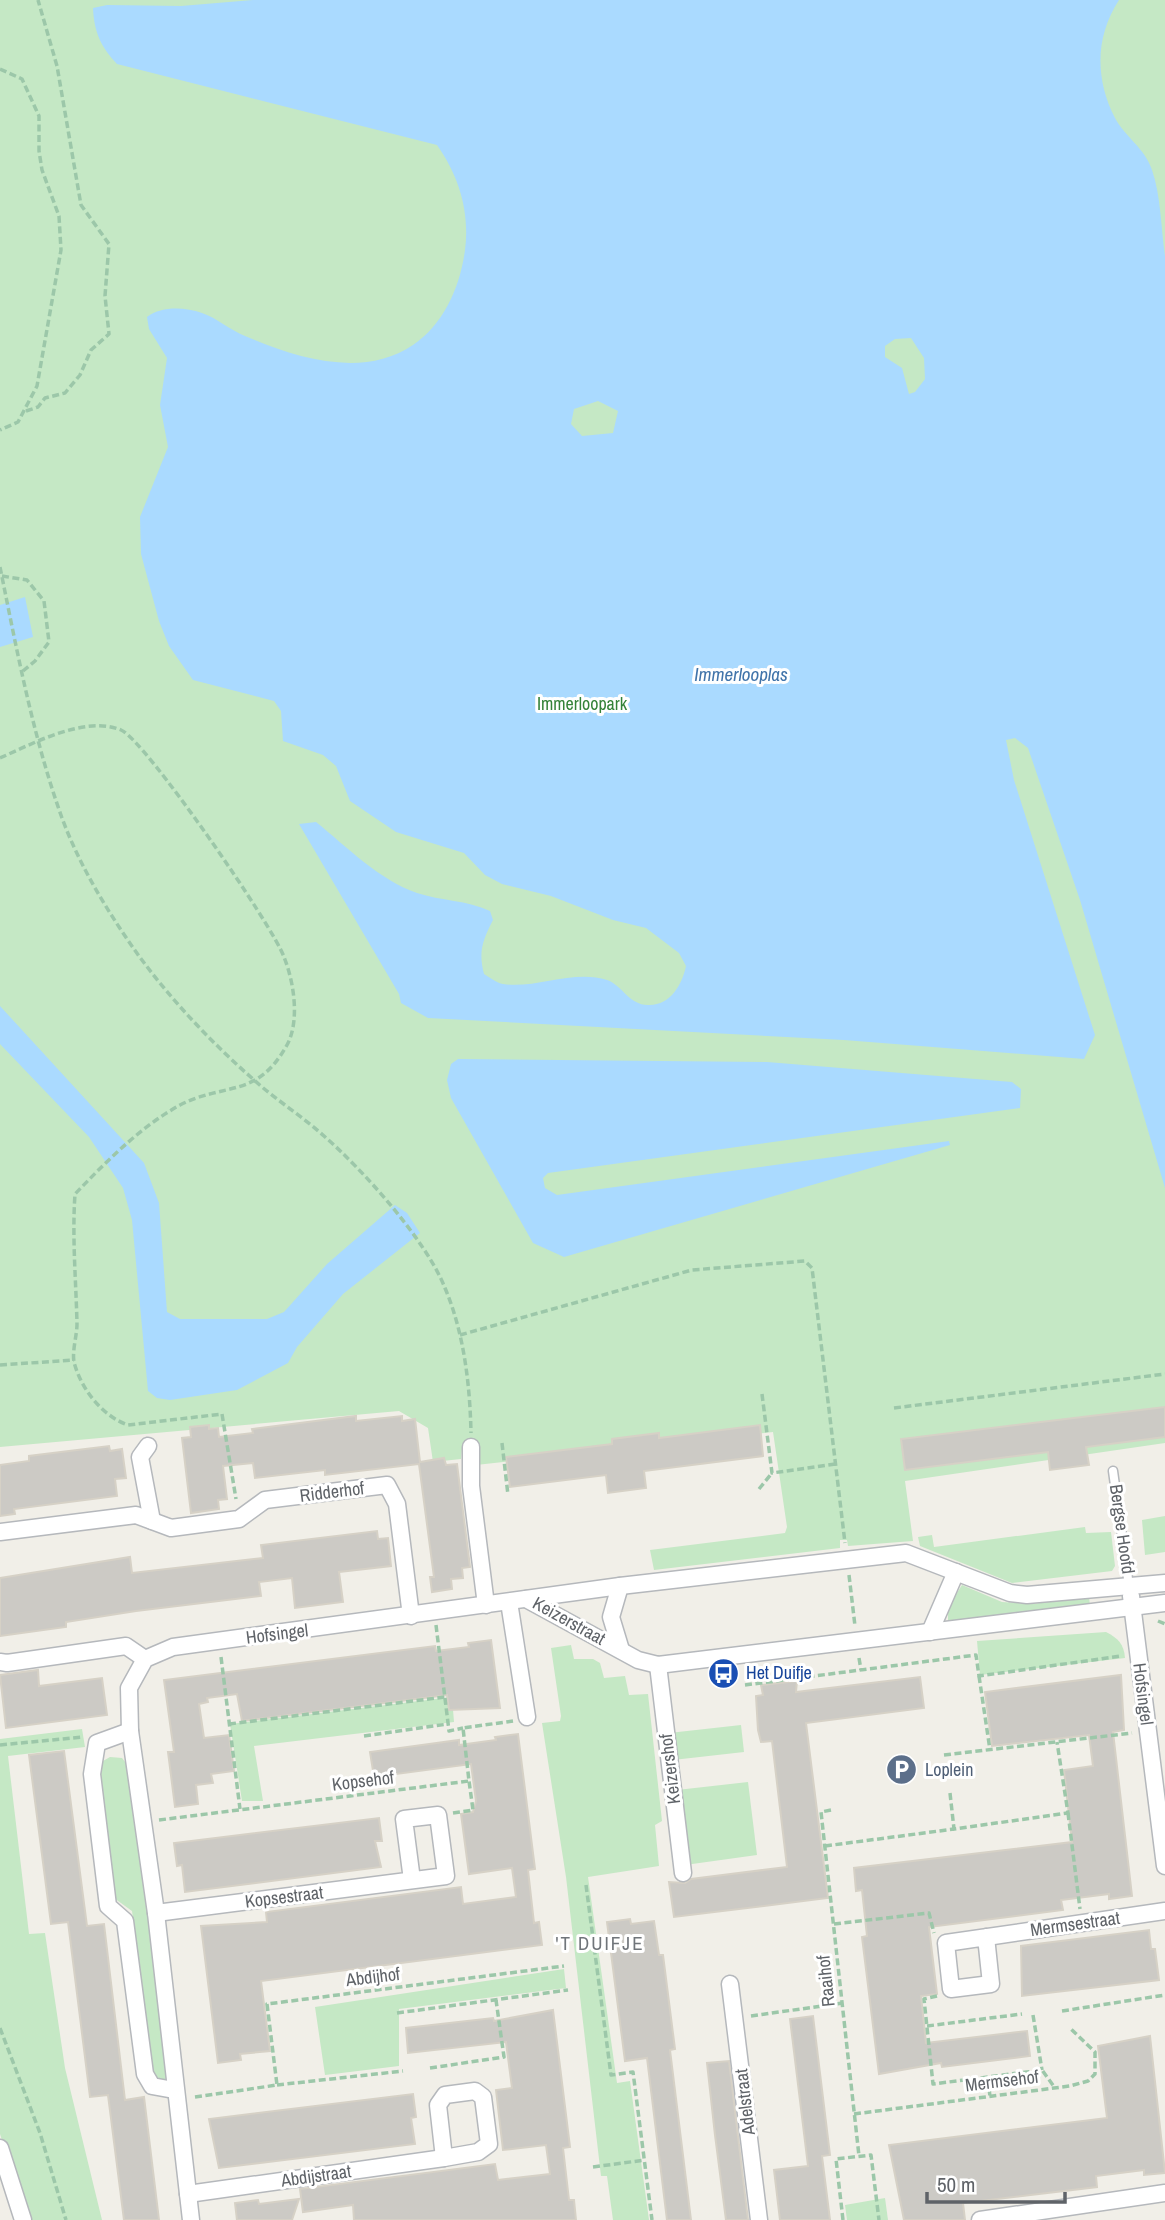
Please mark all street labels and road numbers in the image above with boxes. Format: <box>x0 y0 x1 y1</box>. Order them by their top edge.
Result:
street label: Ridderhof <box>298 1475 367 1508</box>
street label: Bergse Hoofd <box>1104 1482 1141 1575</box>
street label: Keizerstraat <box>528 1590 610 1651</box>
street label: Hofsingel <box>244 1617 309 1650</box>
street label: Hofsingel <box>1127 1661 1160 1726</box>
street label: Keizershof <box>653 1732 686 1806</box>
street label: Kopsehof <box>330 1764 396 1797</box>
street label: Kopsestraat <box>243 1879 325 1914</box>
street label: Mermsestraat <box>1029 1905 1121 1942</box>
street label: Raaihof <box>810 1953 841 2008</box>
street label: Abdijhof <box>344 1961 402 1992</box>
street label: Mermsehof <box>964 2063 1041 2097</box>
street label: Adelstraat <box>728 2068 761 2138</box>
street label: Abdijstraat <box>278 2158 353 2193</box>

